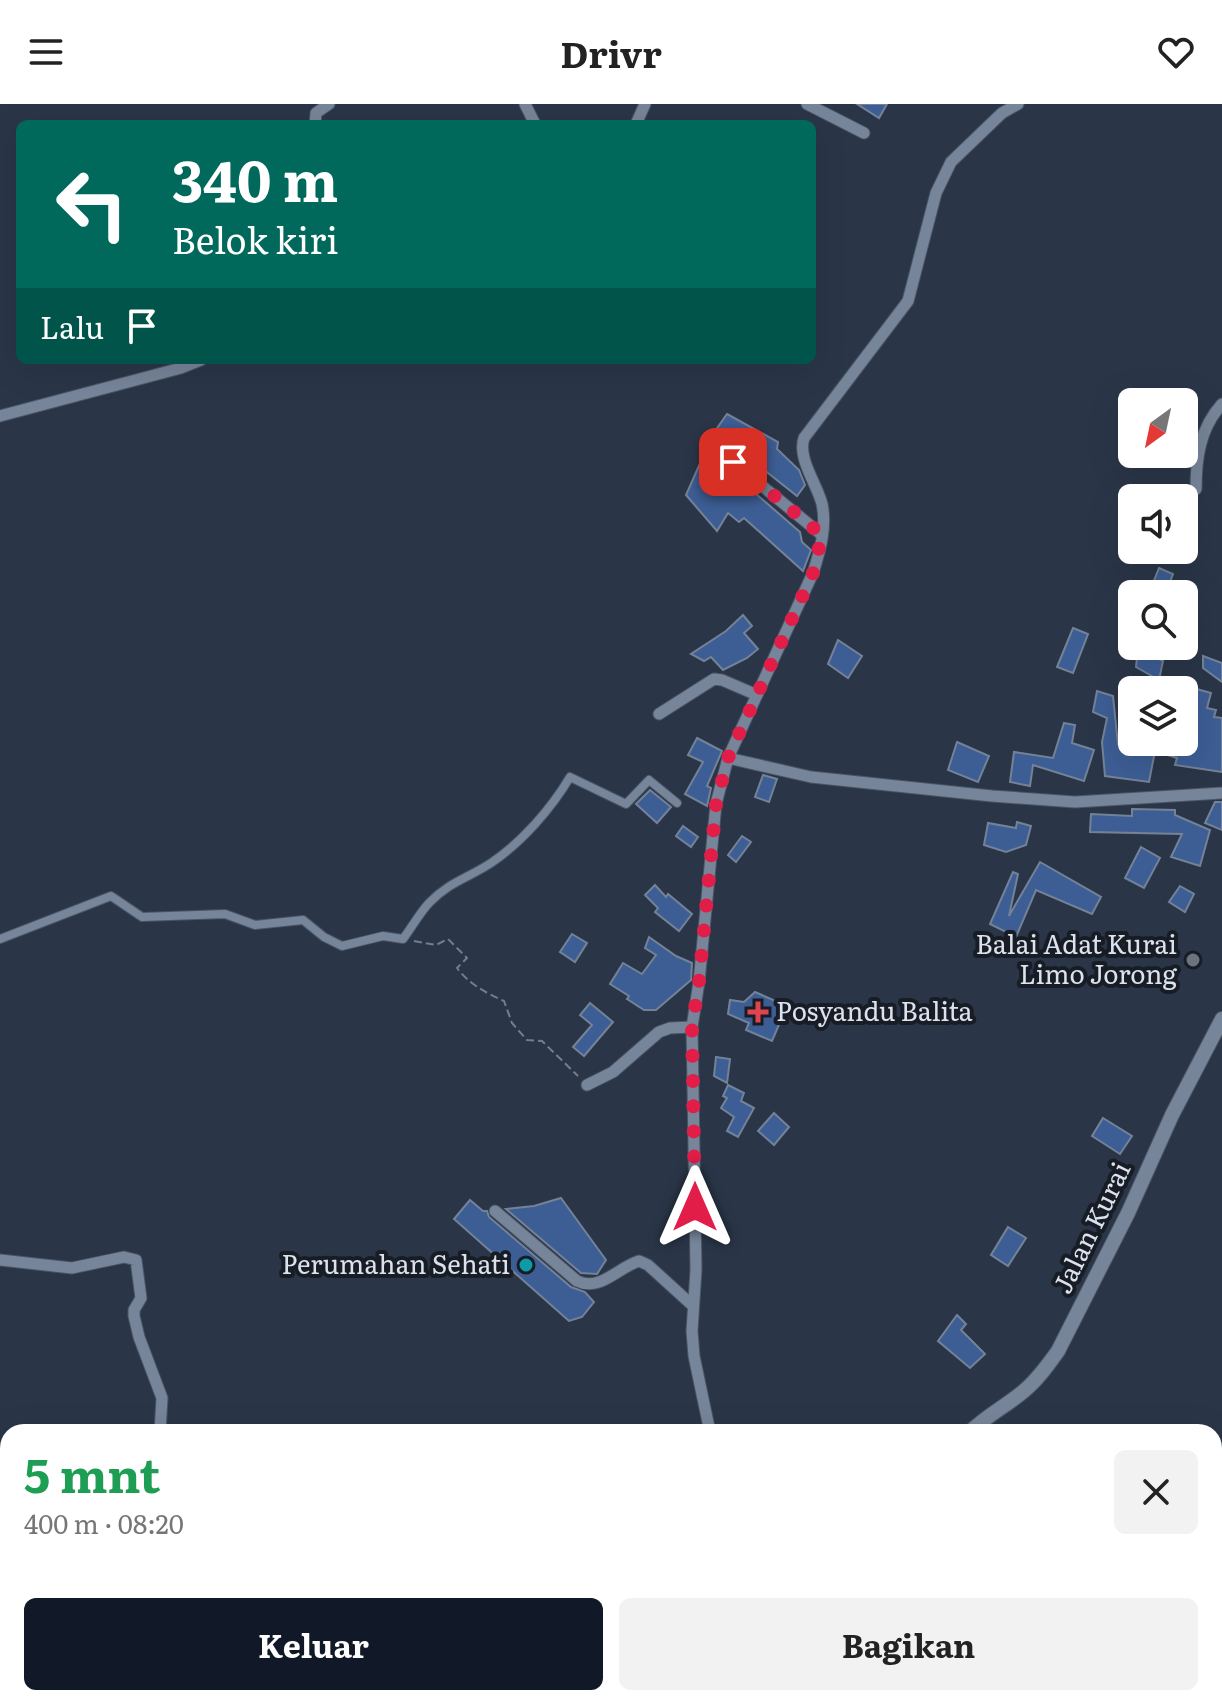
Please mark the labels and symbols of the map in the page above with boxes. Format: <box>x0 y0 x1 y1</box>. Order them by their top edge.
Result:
north arrow <box>1118 388 1198 468</box>
pin <box>699 428 767 496</box>
place label: Balai Adat Kurai Limo Jorong <box>976 923 1177 992</box>
marker: Balai Adat Kurai Limo Jorong <box>1184 951 1202 969</box>
place label: Posyandu Balita <box>776 990 973 1029</box>
marker: Posyandu Balita <box>747 1001 769 1023</box>
street label: Jalan Kurai <box>1041 1154 1139 1299</box>
position arrow <box>653 1165 737 1249</box>
place label: Perumahan Sehati <box>281 1243 510 1282</box>
marker: Perumahan Sehati <box>517 1256 535 1274</box>

